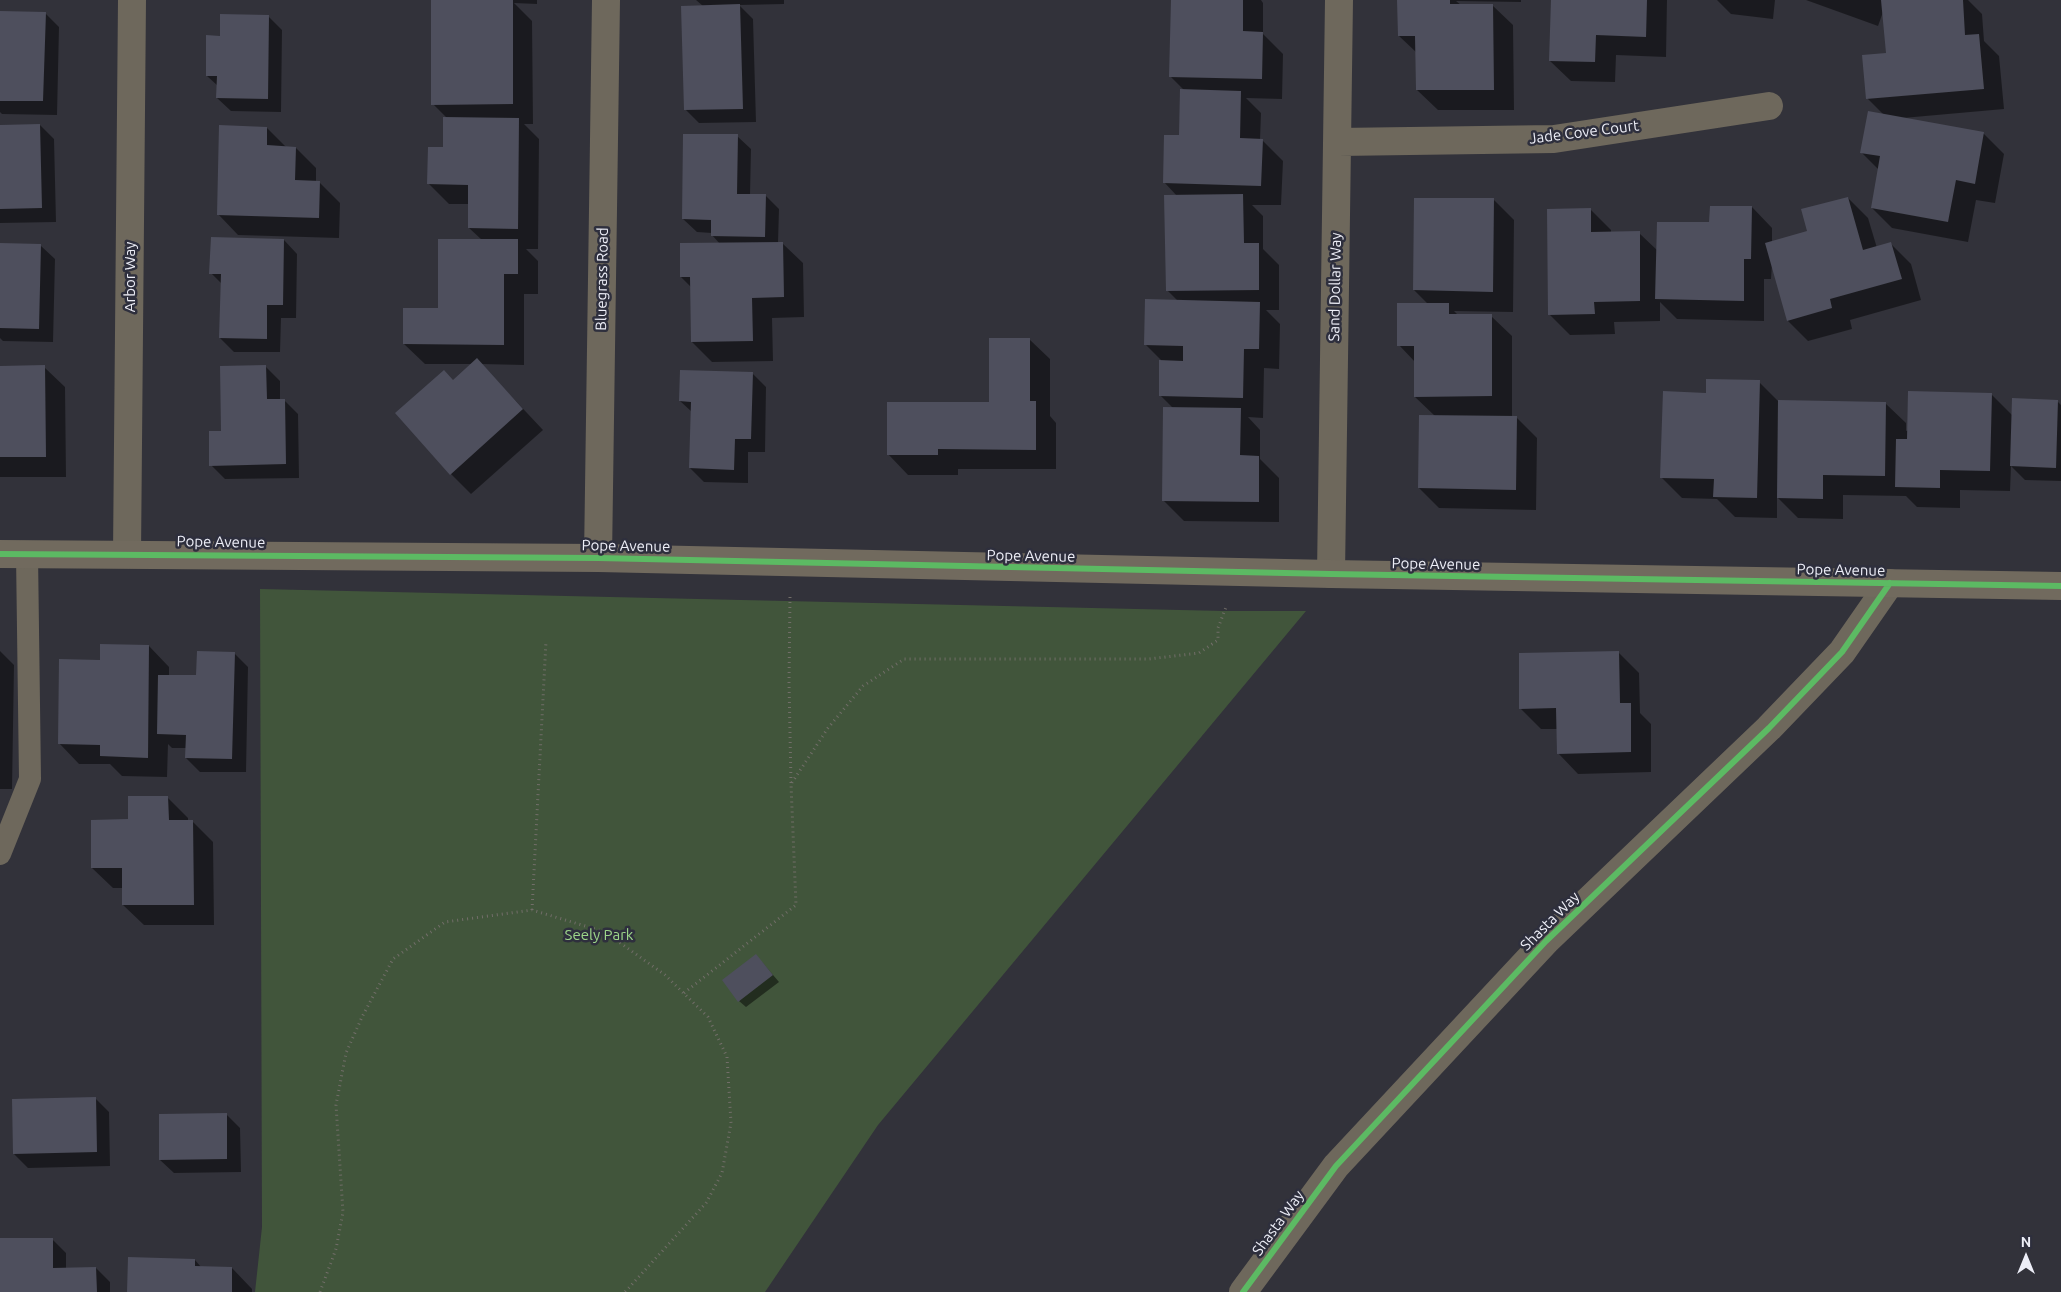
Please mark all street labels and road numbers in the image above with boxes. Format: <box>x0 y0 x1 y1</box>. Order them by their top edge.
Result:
street label: Jade Cove Court <box>1528 116 1640 148</box>
street label: Bluegrass Road <box>592 227 612 331</box>
street label: Sand Dollar Way <box>1325 232 1345 342</box>
street label: Arbor Way <box>121 242 139 312</box>
street label: Pope Avenue <box>177 532 265 552</box>
street label: Pope Avenue <box>582 536 670 556</box>
street label: Pope Avenue <box>987 546 1075 566</box>
street label: Pope Avenue <box>1392 554 1480 574</box>
street label: Pope Avenue <box>1797 560 1885 580</box>
street label: Shasta Way <box>1517 888 1583 954</box>
street label: Shasta Way <box>1248 1187 1308 1259</box>

